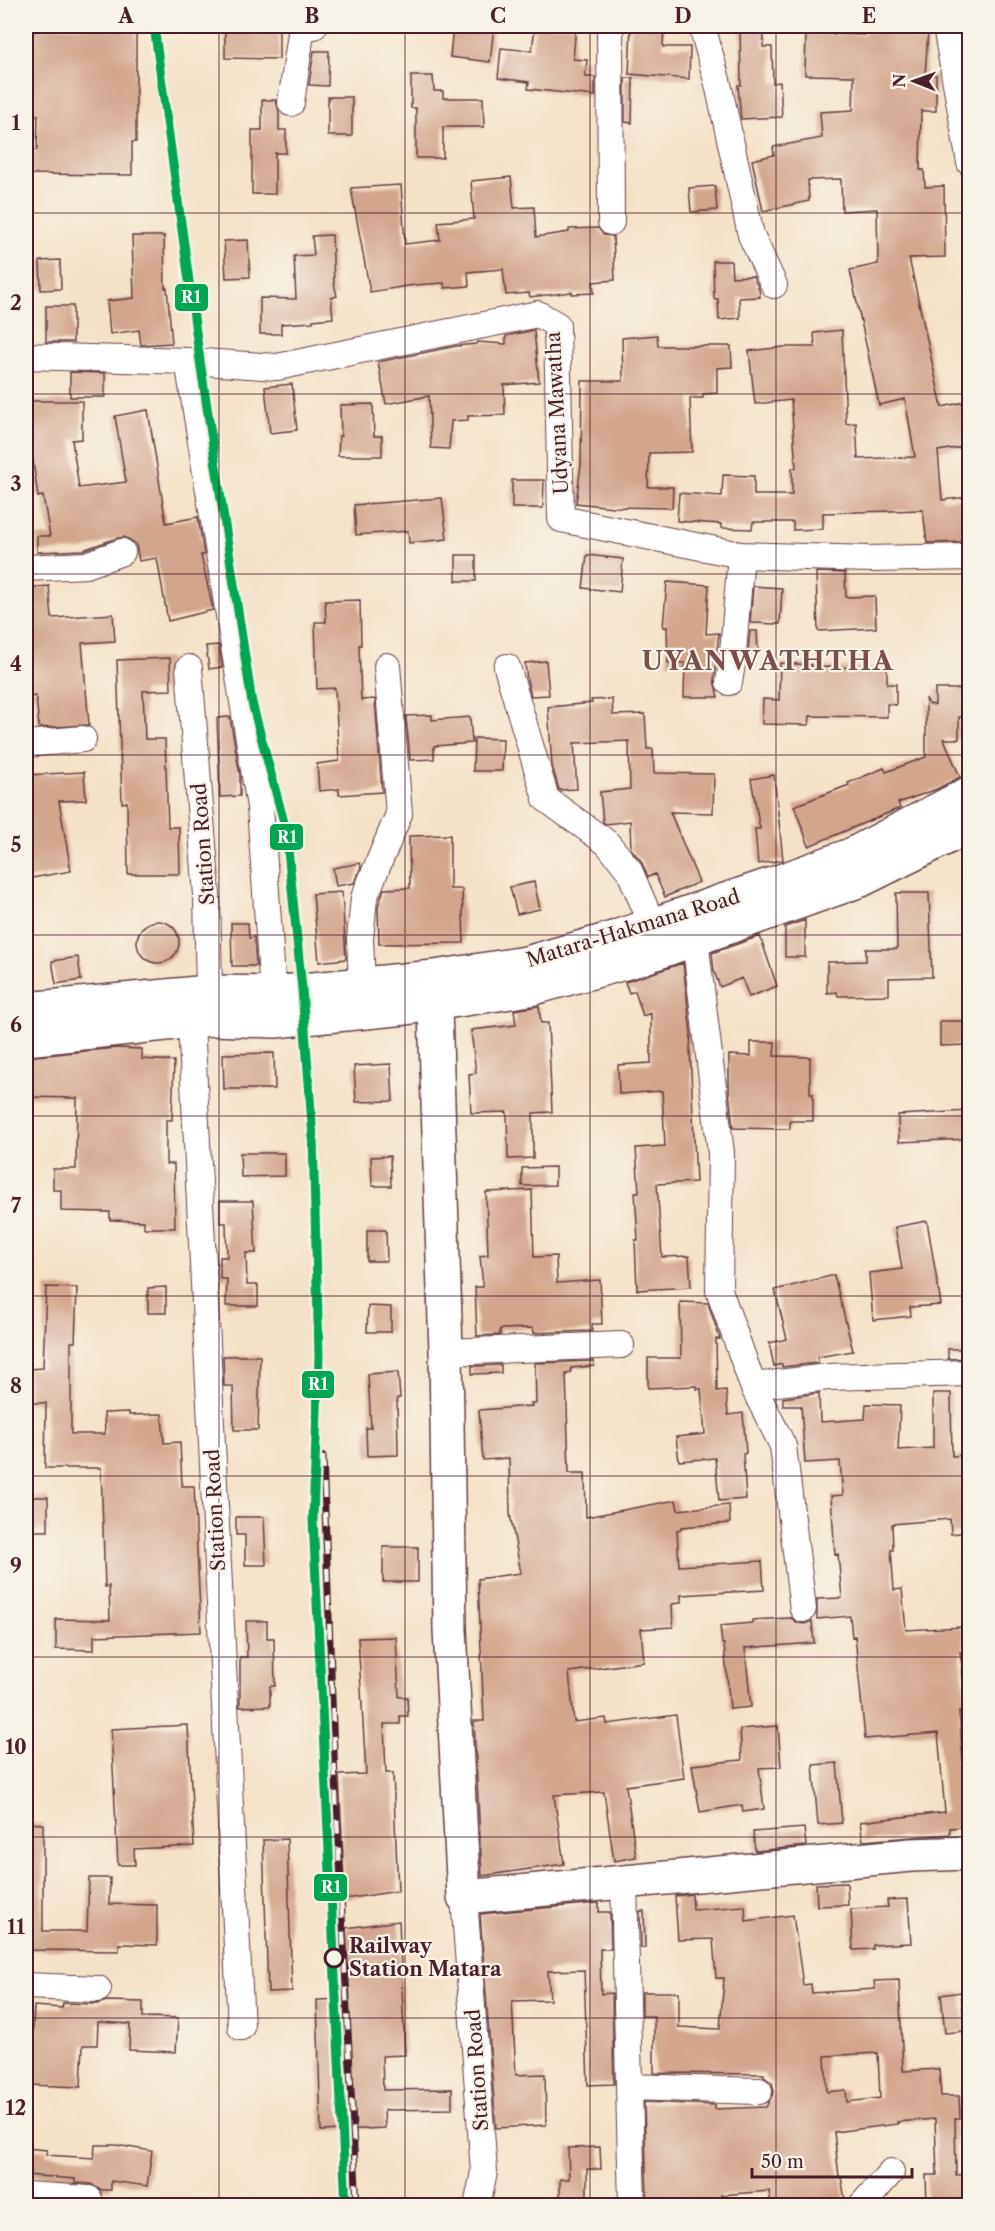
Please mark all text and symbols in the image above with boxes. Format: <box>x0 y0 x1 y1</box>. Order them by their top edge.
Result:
text: A <box>117 4 134 28</box>
text: B <box>305 4 320 28</box>
text: C <box>490 4 506 28</box>
text: D <box>674 4 692 28</box>
text: E <box>862 4 876 28</box>
north arrow <box>884 51 944 111</box>
text: N <box>889 74 909 88</box>
text: 1 <box>12 111 21 135</box>
line badge: R1 <box>174 283 209 312</box>
text: R1 <box>181 287 202 307</box>
text: 2 <box>10 291 22 315</box>
street label: Udyana Mawatha <box>541 331 573 495</box>
text: 3 <box>10 472 22 496</box>
district label: UYANWATHTHA <box>642 645 894 677</box>
text: 4 <box>10 652 22 676</box>
street label: Station Road <box>187 782 219 906</box>
line badge: R1 <box>269 823 304 851</box>
text: R1 <box>277 827 298 847</box>
text: 5 <box>10 833 22 857</box>
street label: Matara-Hakmana Road <box>523 884 743 972</box>
text: 6 <box>10 1013 22 1037</box>
text: 7 <box>11 1194 22 1218</box>
line badge: R1 <box>301 1370 335 1399</box>
text: 8 <box>10 1374 22 1398</box>
text: R1 <box>308 1374 329 1394</box>
street label: Station Road <box>200 1448 230 1572</box>
text: 9 <box>10 1554 22 1578</box>
text: 10 <box>5 1735 27 1759</box>
line badge: R1 <box>313 1873 348 1902</box>
text: R1 <box>321 1877 342 1897</box>
text: 11 <box>7 1915 25 1939</box>
place label: Railway Station Matara <box>349 1934 502 1981</box>
marker: Railway Station Matara <box>324 1948 344 1968</box>
street label: Station Road <box>461 2008 493 2132</box>
text: 12 <box>6 2096 26 2120</box>
scale bar <box>752 2141 912 2179</box>
text: 50 m <box>761 2151 804 2173</box>

